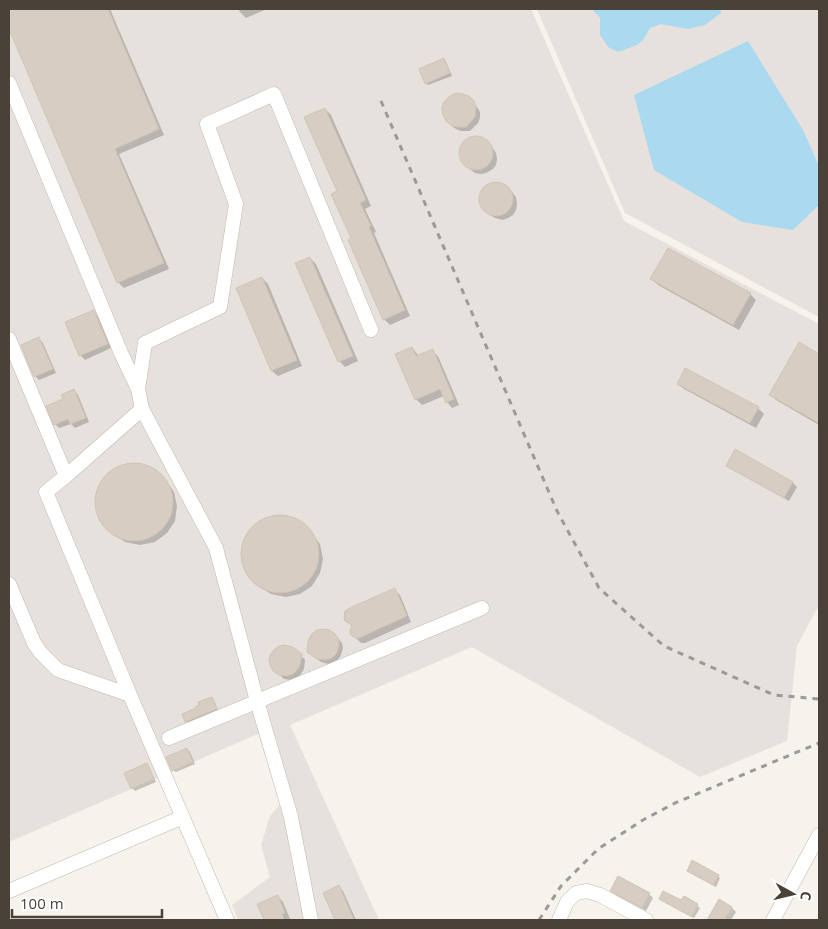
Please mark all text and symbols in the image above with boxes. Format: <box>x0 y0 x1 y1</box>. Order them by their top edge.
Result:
north arrow <box>768 869 818 919</box>
scale bar <box>12 886 162 918</box>
text: С <box>796 890 816 902</box>
text: 100 m <box>20 893 64 913</box>

